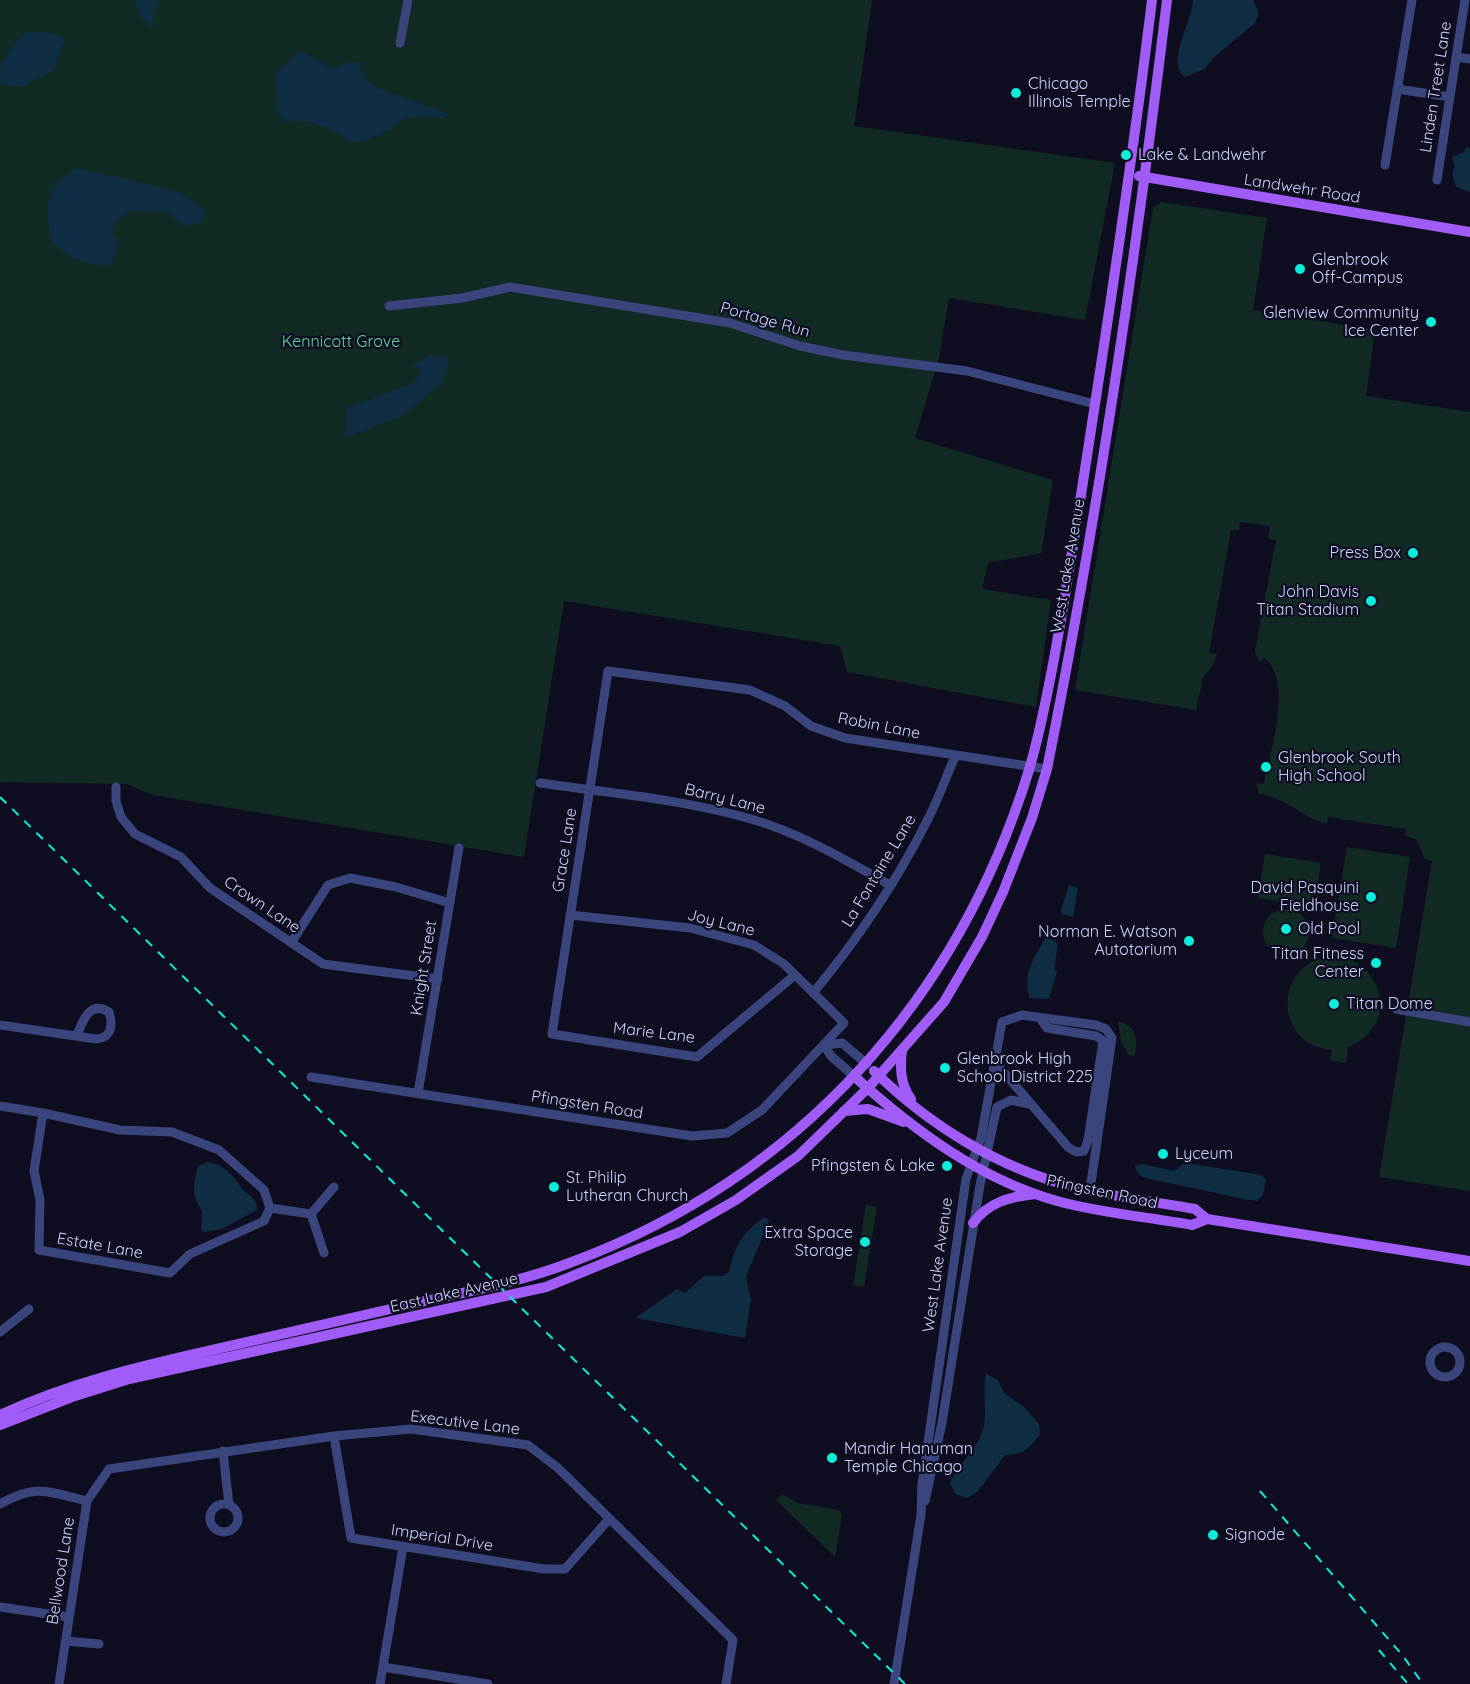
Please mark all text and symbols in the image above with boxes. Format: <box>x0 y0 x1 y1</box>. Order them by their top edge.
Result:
street label: Linden Treet Lane <box>1416 20 1456 154</box>
place label: Chicago Illinois Temple <box>1028 74 1131 112</box>
marker: Chicago Illinois Temple <box>1009 86 1023 100</box>
place label: Lake & Landwehr <box>1138 145 1267 165</box>
marker: Lake & Landwehr <box>1119 148 1133 162</box>
street label: Landwehr Road <box>1242 170 1362 208</box>
place label: Glenbrook Off-Campus <box>1312 250 1403 288</box>
marker: Glenbrook Off-Campus <box>1293 262 1307 276</box>
street label: Portage Run <box>718 298 812 342</box>
place label: Glenview Community Ice Center <box>1263 303 1419 341</box>
marker: Glenview Community Ice Center <box>1424 315 1438 329</box>
park label: Kennicott Grove <box>282 332 400 352</box>
street label: West Lake Avenue <box>1047 497 1089 635</box>
place label: Press Box <box>1330 543 1401 563</box>
marker: Press Box <box>1406 546 1420 560</box>
place label: John Davis Titan Stadium <box>1256 582 1359 620</box>
marker: John Davis Titan Stadium <box>1364 594 1378 608</box>
street label: Robin Lane <box>836 709 922 743</box>
place label: Glenbrook South High School <box>1278 748 1401 786</box>
marker: Glenbrook South High School <box>1259 760 1273 774</box>
street label: Barry Lane <box>683 780 767 818</box>
street label: Grace Lane <box>549 807 581 893</box>
street label: La Fontaine Lane <box>838 811 920 931</box>
street label: Crown Lane <box>220 872 304 938</box>
place label: David Pasquini Fieldhouse <box>1250 878 1359 916</box>
marker: David Pasquini Fieldhouse <box>1364 890 1378 904</box>
street label: Joy Lane <box>685 905 757 941</box>
street label: Knight Street <box>407 919 441 1017</box>
place label: Old Pool <box>1298 919 1360 939</box>
place label: Norman E. Watson Autotorium <box>1038 922 1177 960</box>
marker: Old Pool <box>1279 922 1293 936</box>
marker: Norman E. Watson Autotorium <box>1182 934 1196 948</box>
place label: Titan Fitness Center <box>1271 944 1364 982</box>
marker: Titan Fitness Center <box>1369 956 1383 970</box>
place label: Titan Dome <box>1346 994 1433 1014</box>
marker: Titan Dome <box>1327 997 1341 1011</box>
street label: Marie Lane <box>612 1018 696 1048</box>
place label: Glenbrook High School District 225 <box>957 1049 1093 1087</box>
marker: Glenbrook High School District 225 <box>938 1061 952 1075</box>
street label: Pfingsten Road <box>530 1087 644 1123</box>
place label: Lyceum <box>1175 1144 1233 1164</box>
marker: Lyceum <box>1156 1147 1170 1161</box>
place label: Pfingsten & Lake <box>811 1156 935 1176</box>
marker: Pfingsten & Lake <box>940 1159 954 1173</box>
place label: St. Philip Lutheran Church <box>566 1168 688 1206</box>
street label: Pfingsten Road <box>1045 1171 1159 1213</box>
marker: St. Philip Lutheran Church <box>547 1180 561 1194</box>
street label: West Lake Avenue <box>919 1196 957 1334</box>
place label: Extra Space Storage <box>764 1223 853 1261</box>
street label: Estate Lane <box>56 1229 144 1263</box>
marker: Extra Space Storage <box>858 1235 872 1249</box>
street label: East Lake Avenue <box>388 1269 520 1317</box>
street label: Executive Lane <box>409 1407 521 1439</box>
place label: Mandir Hanuman Temple Chicago <box>844 1439 973 1477</box>
marker: Mandir Hanuman Temple Chicago <box>825 1451 839 1465</box>
street label: Bellwood Lane <box>43 1516 79 1626</box>
street label: Imperial Drive <box>390 1520 494 1556</box>
place label: Signode <box>1225 1525 1285 1545</box>
marker: Signode <box>1206 1528 1220 1542</box>

